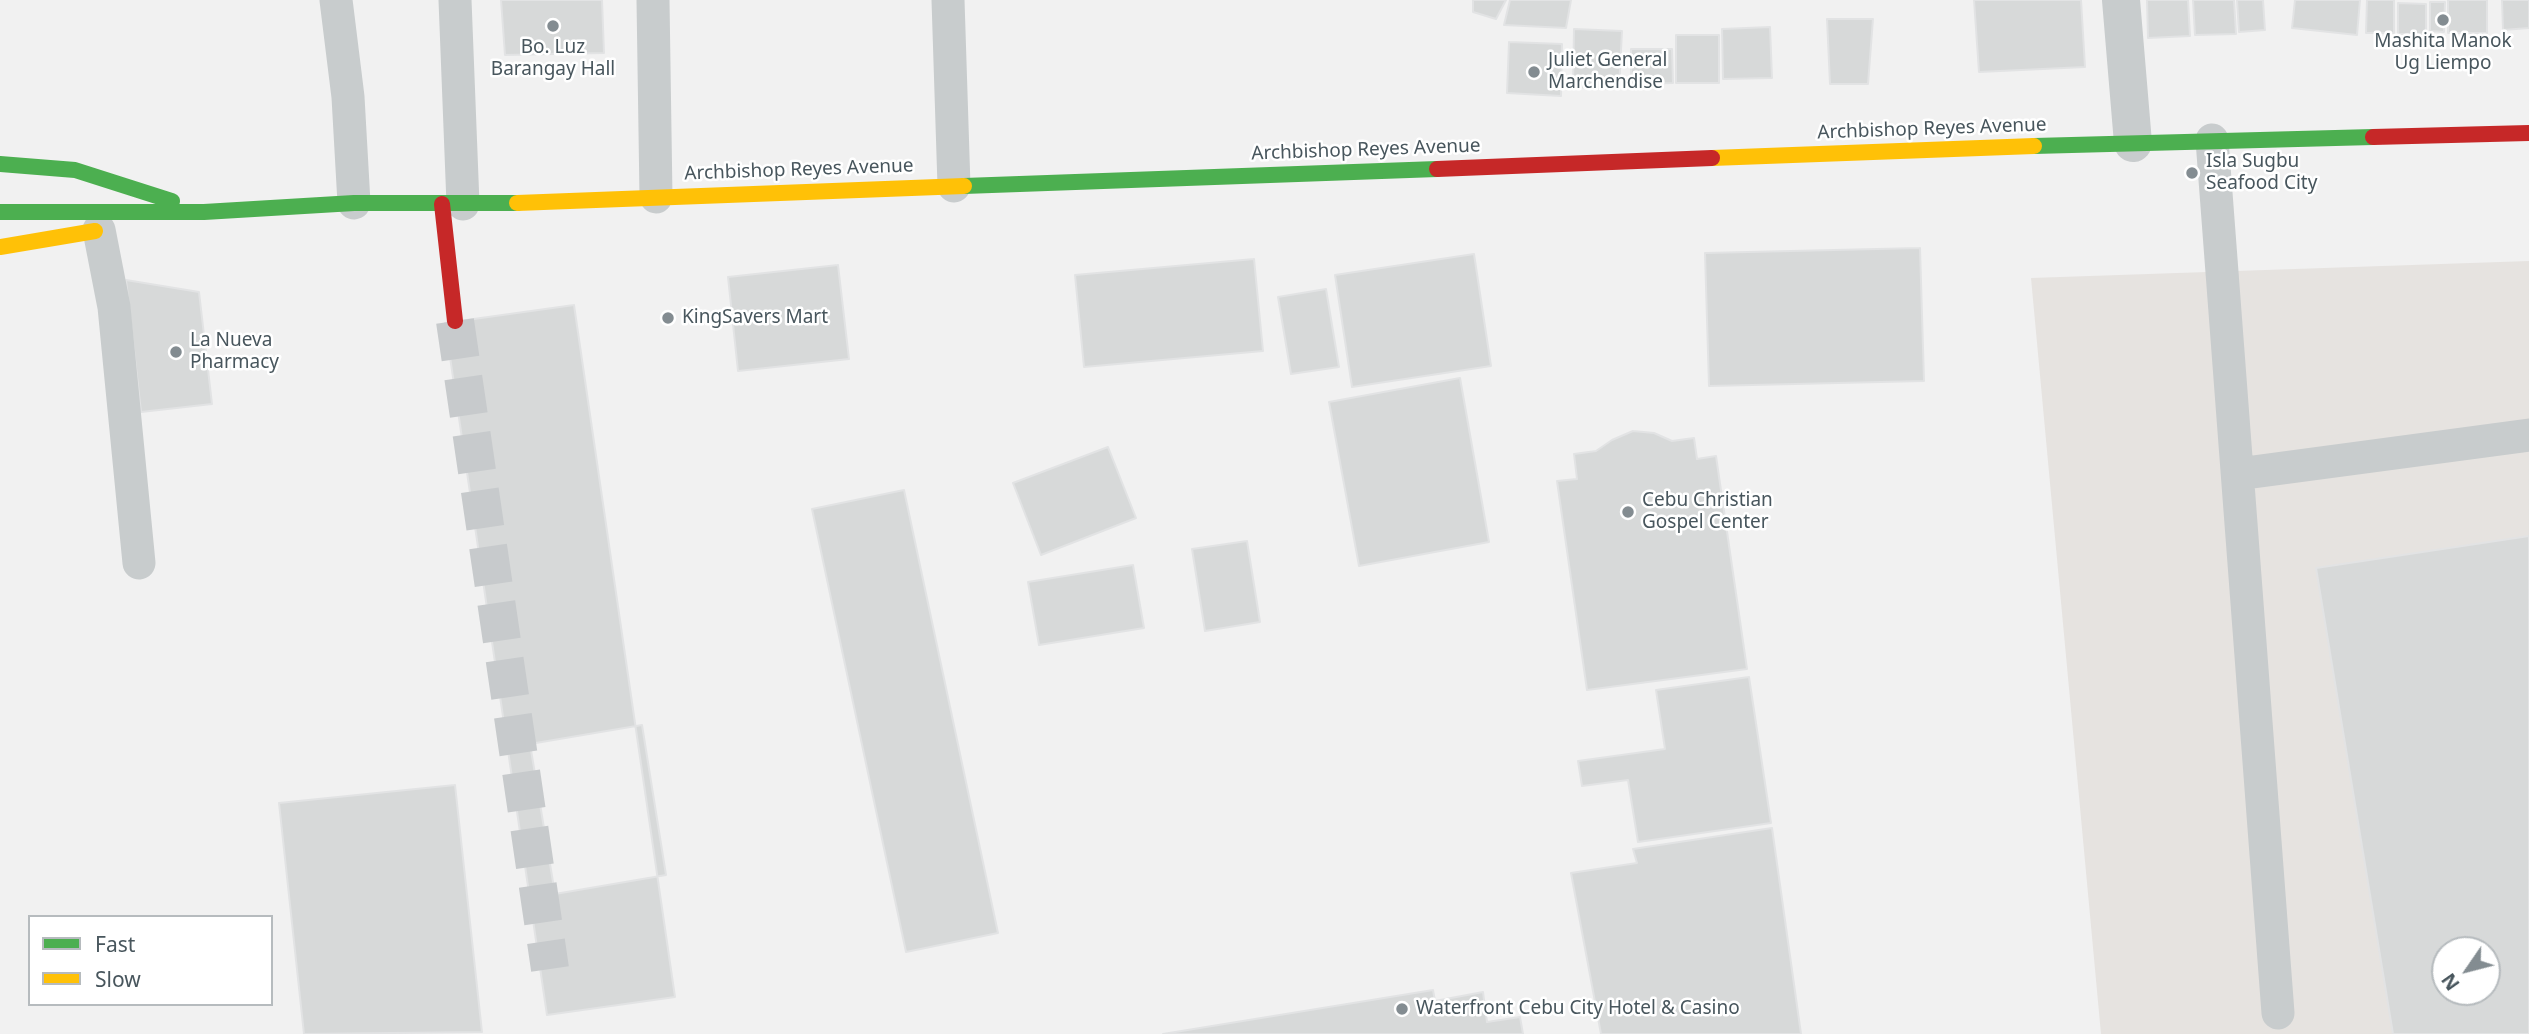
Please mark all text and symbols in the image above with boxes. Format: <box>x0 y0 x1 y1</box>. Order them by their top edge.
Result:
marker: Mashita Manok Ug Liempo <box>2435 12 2451 28</box>
marker: Bo. Luz Barangay Hall <box>545 18 561 34</box>
place label: Mashita Manok Ug Liempo <box>2374 31 2512 75</box>
place label: Bo. Luz Barangay Hall <box>491 37 615 81</box>
place label: Juliet General Marchendise <box>1548 50 1667 94</box>
marker: Juliet General Marchendise <box>1526 64 1542 80</box>
street label: Archbishop Reyes Avenue <box>1817 114 2047 144</box>
street label: Archbishop Reyes Avenue <box>1251 135 1481 165</box>
place label: Isla Sugbu Seafood City <box>2206 151 2317 195</box>
street label: Archbishop Reyes Avenue <box>684 155 914 185</box>
marker: Isla Sugbu Seafood City <box>2184 165 2200 181</box>
place label: KingSavers Mart <box>682 307 828 329</box>
marker: KingSavers Mart <box>660 310 676 326</box>
place label: La Nueva Pharmacy <box>190 330 279 374</box>
marker: La Nueva Pharmacy <box>168 344 184 360</box>
place label: Cebu Christian Gospel Center <box>1642 490 1773 534</box>
marker: Cebu Christian Gospel Center <box>1620 504 1636 520</box>
legend <box>28 915 273 1006</box>
text: Fast <box>95 930 135 958</box>
north arrow <box>2431 936 2501 1006</box>
text: Slow <box>95 965 141 993</box>
text: N <box>2435 968 2466 996</box>
place label: Waterfront Cebu City Hotel & Casino <box>1416 998 1740 1020</box>
marker: Waterfront Cebu City Hotel & Casino <box>1394 1001 1410 1017</box>

